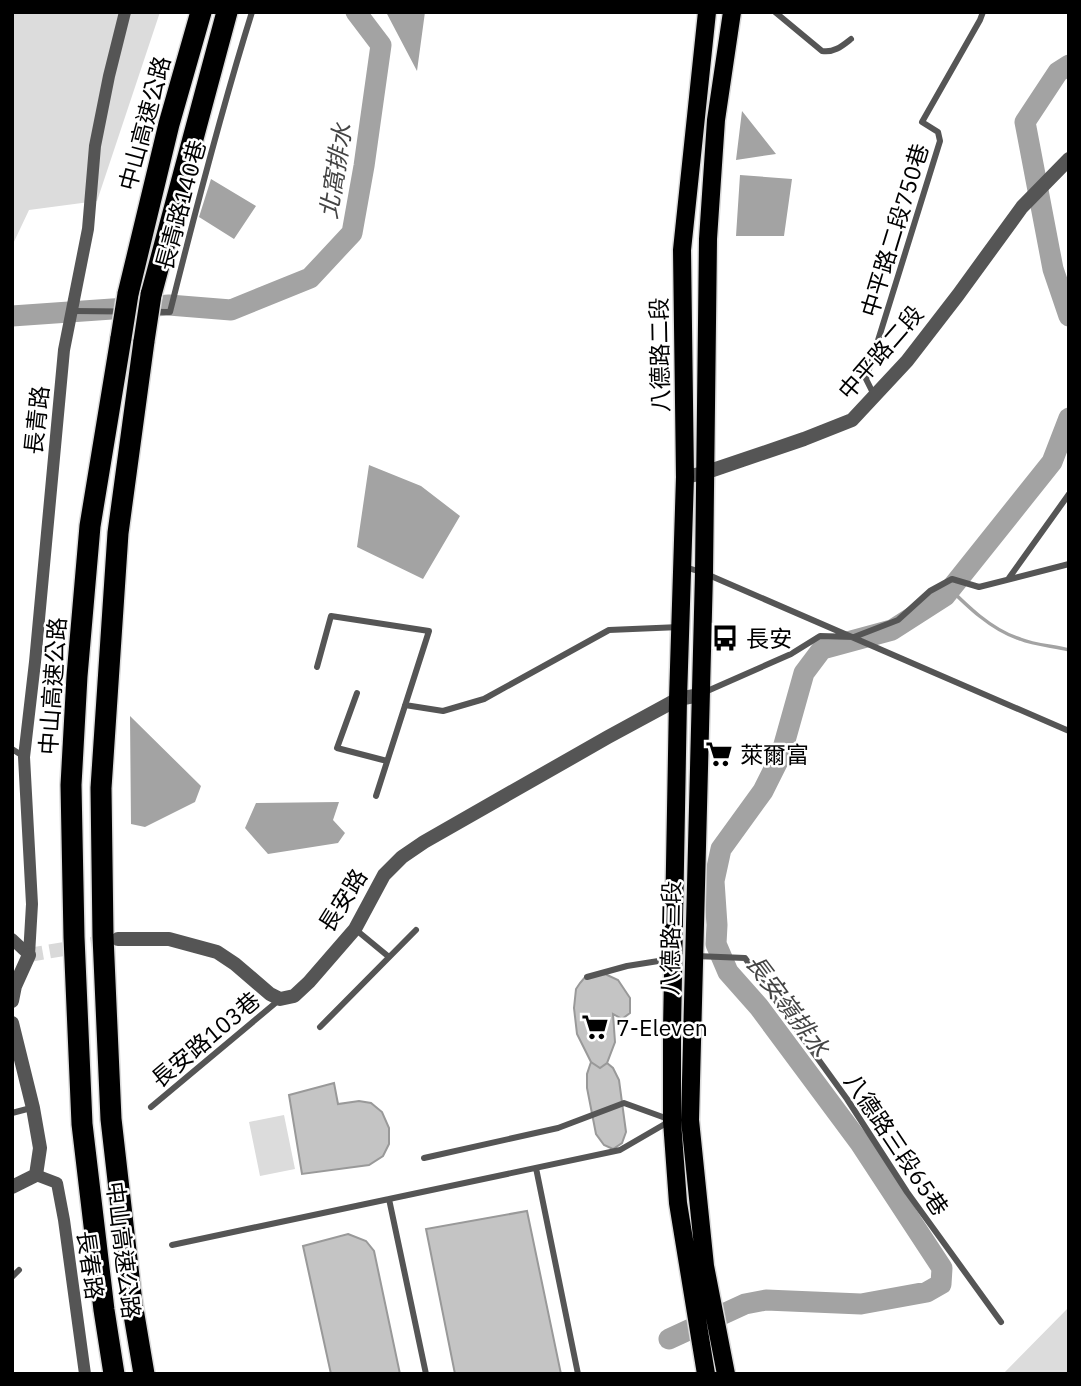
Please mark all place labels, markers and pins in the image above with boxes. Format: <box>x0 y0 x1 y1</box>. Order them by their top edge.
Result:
bus stop icon: 長安 <box>710 623 740 653</box>
place label: 長安 <box>746 623 792 653</box>
supermarket icon: 萊爾富 <box>704 739 734 769</box>
place label: 萊爾富 <box>740 739 809 769</box>
supermarket icon: 7-Eleven <box>580 1012 610 1042</box>
place label: 7-Eleven <box>616 1012 708 1042</box>

